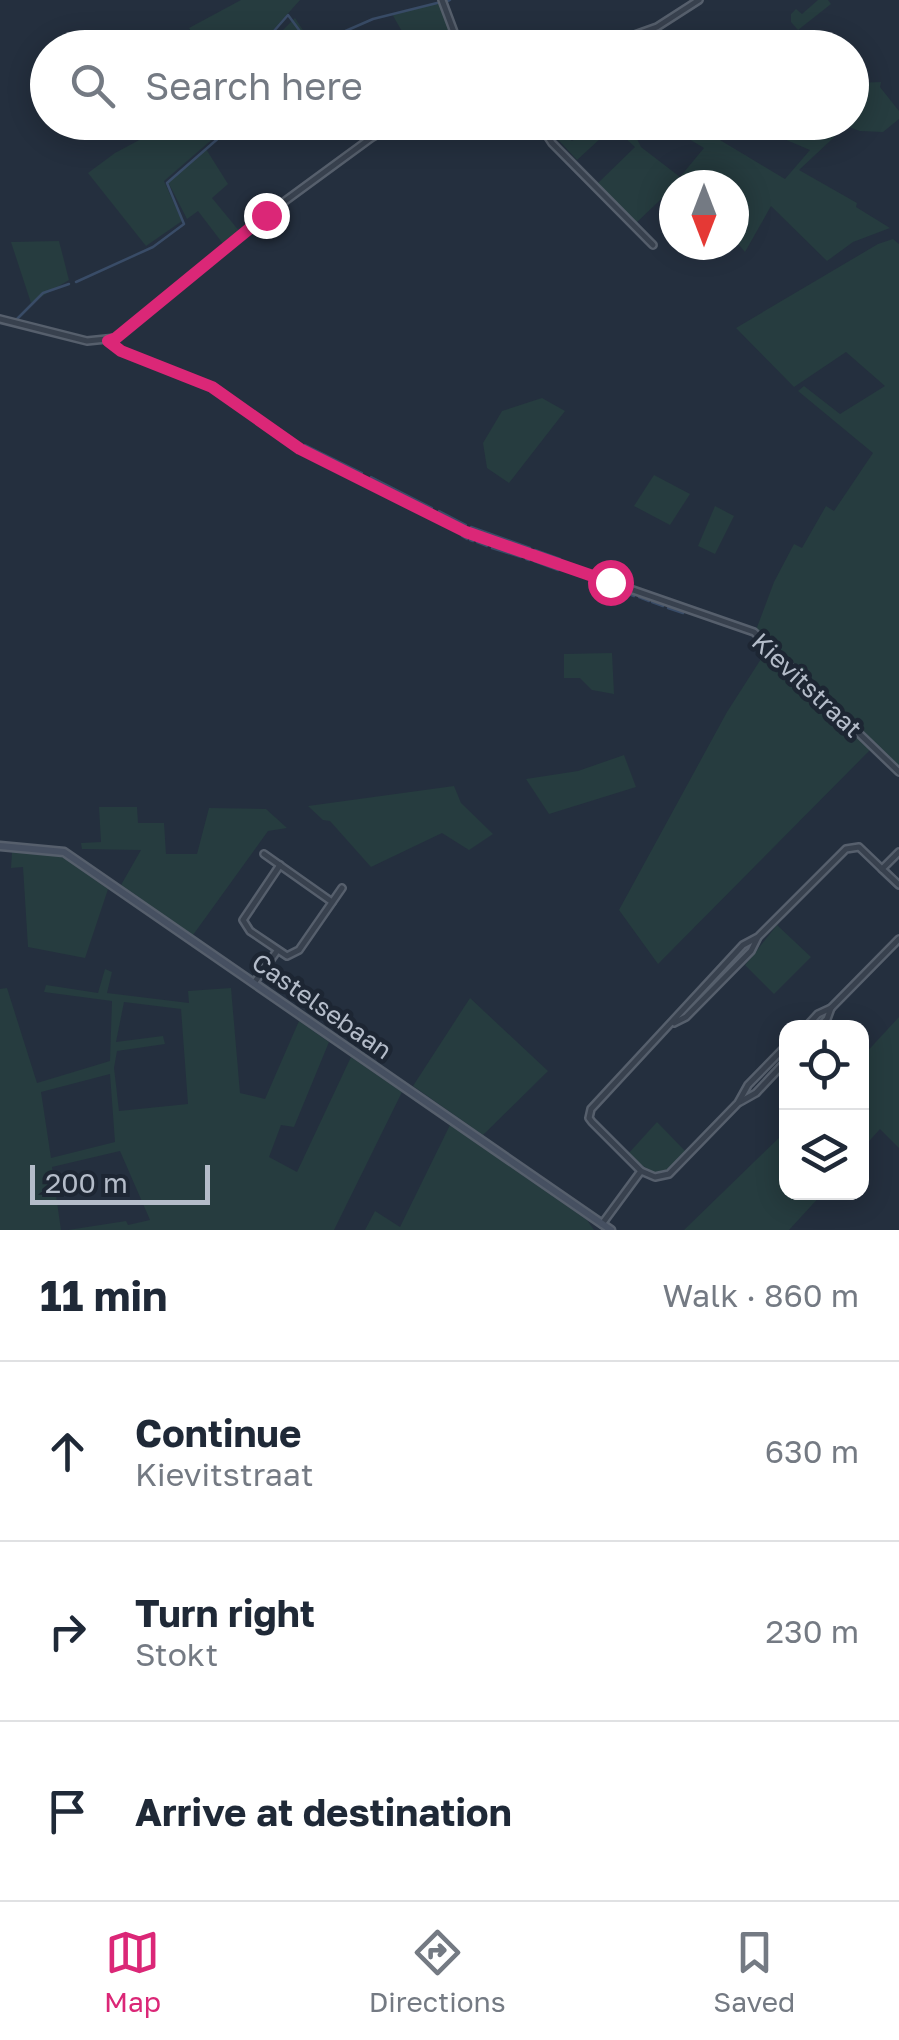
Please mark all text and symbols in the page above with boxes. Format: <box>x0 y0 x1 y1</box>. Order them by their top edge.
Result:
search box <box>30 30 869 140</box>
icon: search <box>65 58 120 113</box>
text: Search here <box>145 63 363 108</box>
north arrow <box>659 170 749 260</box>
route end <box>244 193 290 239</box>
route start <box>588 560 634 606</box>
street label: Kievitstraat <box>746 626 869 744</box>
street label: Castelsebaan <box>246 946 398 1065</box>
map controls <box>779 1020 869 1200</box>
button: locate <box>779 1020 869 1110</box>
button: layers <box>779 1110 869 1200</box>
scale bar <box>30 1160 210 1204</box>
text: 200 m <box>45 1166 128 1199</box>
text: 11 min <box>40 1270 167 1320</box>
text: Walk · 860 m <box>663 1276 859 1314</box>
text: Continue <box>135 1410 301 1455</box>
icon: ahead <box>40 1424 95 1479</box>
text: 630 m <box>765 1432 859 1470</box>
text: Kievitstraat <box>135 1455 313 1493</box>
text: Turn right <box>135 1590 315 1635</box>
icon: right <box>40 1604 95 1659</box>
text: 230 m <box>766 1612 859 1650</box>
text: Stokt <box>135 1635 218 1673</box>
icon: arrive <box>40 1784 95 1839</box>
text: Arrive at destination <box>135 1789 512 1834</box>
tab: Map <box>104 1925 161 2018</box>
tab: Directions <box>369 1925 506 2018</box>
tab: Saved <box>713 1925 795 2018</box>

